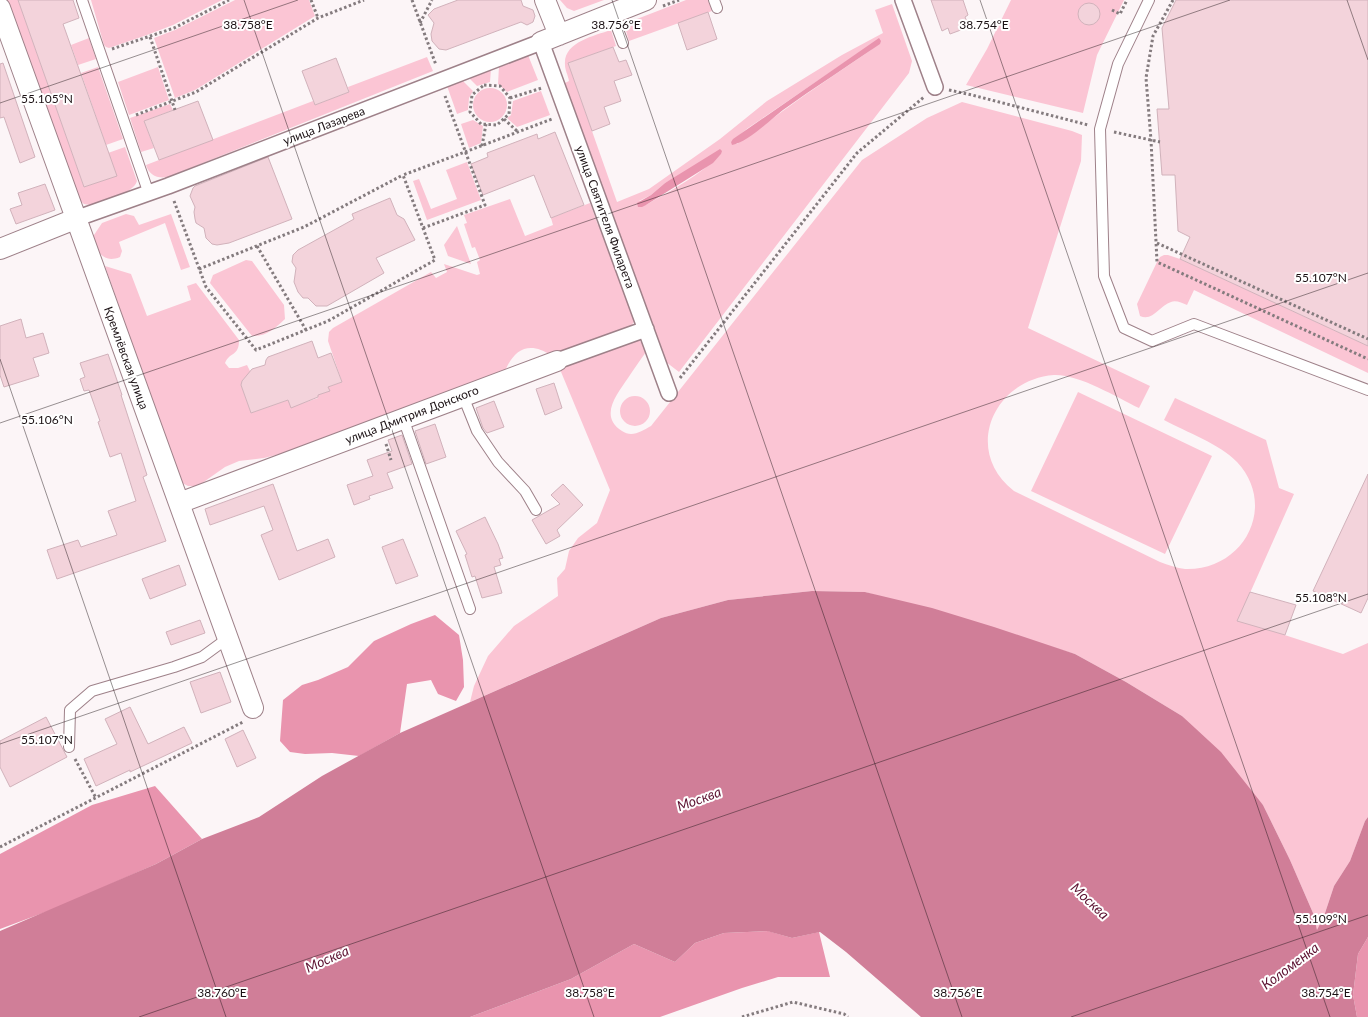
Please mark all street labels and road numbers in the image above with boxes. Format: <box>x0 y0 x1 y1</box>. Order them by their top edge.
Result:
street label: улица Лазарева <box>281 103 367 148</box>
street label: улица Святителя Филарета <box>573 143 638 290</box>
street label: Кремлёвская улица <box>101 304 152 411</box>
street label: улица Дмитрия Донского <box>343 382 481 447</box>

